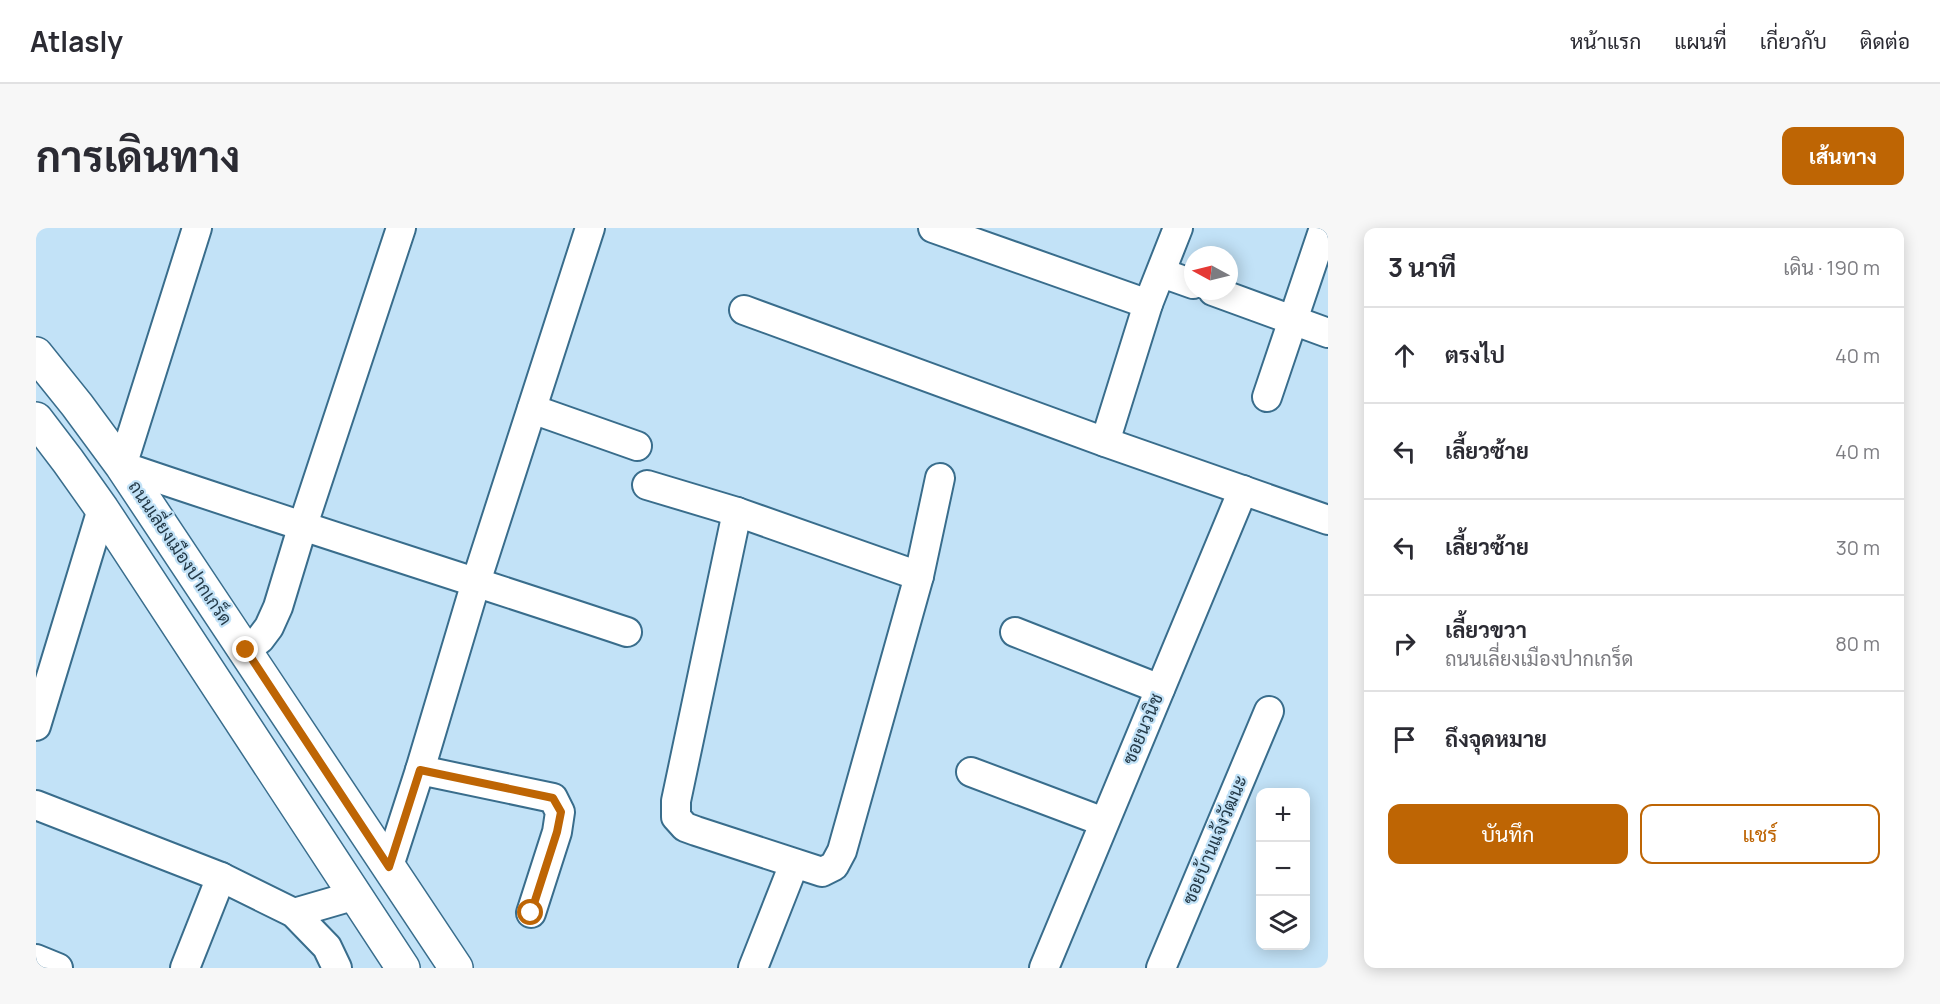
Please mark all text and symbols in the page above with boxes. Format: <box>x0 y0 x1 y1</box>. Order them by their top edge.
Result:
text: Atlasly <box>30 22 123 60</box>
text: หน้าแรก <box>1570 27 1641 55</box>
text: แผนที่ <box>1674 27 1727 55</box>
text: เกี่ยวกับ <box>1760 27 1827 55</box>
text: ติดต่อ <box>1860 27 1910 55</box>
text: การเดินทาง <box>36 127 240 185</box>
button: เส้นทาง <box>1782 127 1904 185</box>
north arrow <box>1184 246 1238 300</box>
text: 3 นาที <box>1388 249 1456 285</box>
text: เดิน · 190 m <box>1783 254 1880 281</box>
icon: ahead <box>1388 339 1421 372</box>
text: ตรงไป <box>1445 340 1505 370</box>
text: 40 m <box>1835 342 1880 369</box>
icon: left <box>1388 435 1421 468</box>
text: เลี้ยวซ้าย <box>1445 436 1529 466</box>
text: 40 m <box>1835 438 1880 465</box>
street label: ถนนเลี่ยงเมืองปากเกร็ด <box>124 474 241 629</box>
icon: left <box>1388 531 1421 564</box>
text: เลี้ยวซ้าย <box>1445 532 1529 562</box>
text: 30 m <box>1836 534 1880 561</box>
text: เลี้ยวขวา <box>1445 615 1527 645</box>
icon: right <box>1388 627 1421 660</box>
text: 80 m <box>1835 630 1880 657</box>
route end <box>232 636 258 662</box>
text: ถนนเลี่ยงเมืองปากเกร็ด <box>1445 645 1633 672</box>
street label: ซอยนวนิช <box>1116 689 1168 768</box>
icon: arrive <box>1388 723 1421 756</box>
text: ถึงจุดหมาย <box>1445 724 1547 754</box>
street label: ซอยบ้านแจ้งวัฒนะ <box>1176 772 1252 908</box>
map controls <box>1256 788 1310 950</box>
button: + <box>1256 788 1310 842</box>
button: บันทึก <box>1388 804 1628 864</box>
button: แชร์ <box>1640 804 1880 864</box>
button: − <box>1256 842 1310 896</box>
button: layers <box>1256 896 1310 950</box>
route start <box>517 899 543 925</box>

